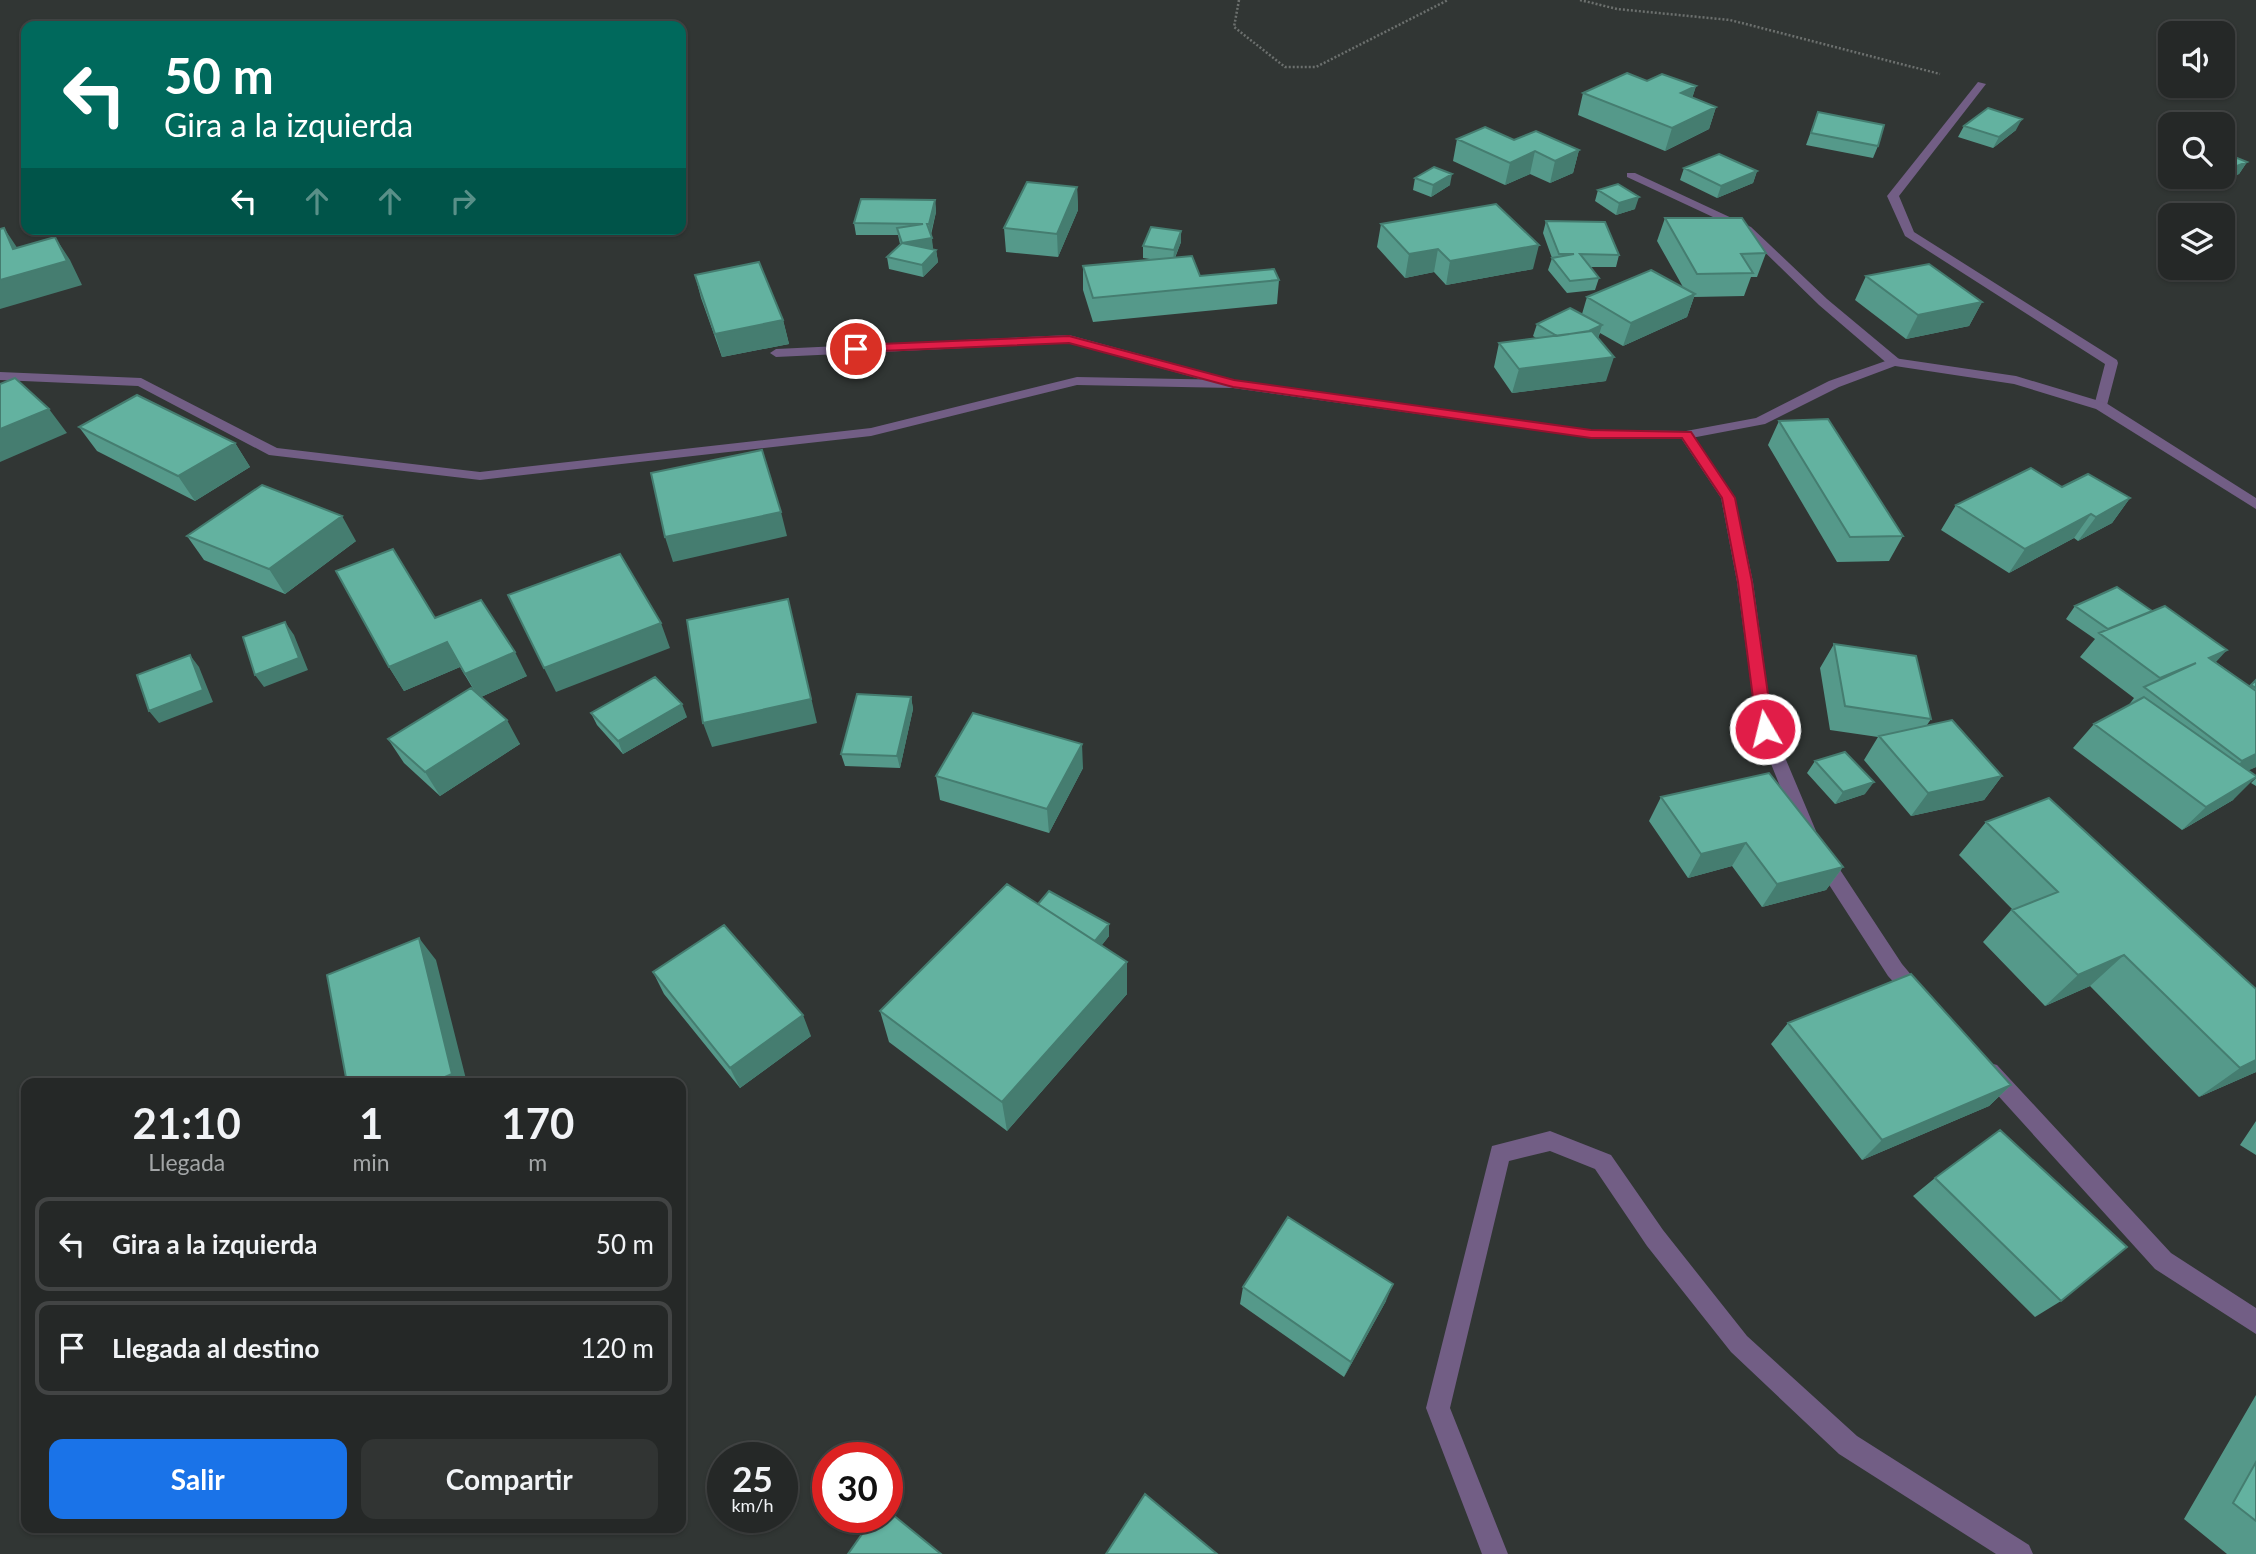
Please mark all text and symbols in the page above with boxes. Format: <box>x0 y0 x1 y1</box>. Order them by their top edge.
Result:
map controls <box>2158 21 2235 280</box>
button: sound <box>2158 21 2235 98</box>
text: 50 m <box>164 46 274 104</box>
icon: left <box>49 49 140 140</box>
text: Gira a la izquierda <box>164 105 413 144</box>
button: search <box>2158 112 2235 189</box>
icon: left <box>225 182 263 220</box>
icon: ahead <box>298 182 336 220</box>
icon: ahead <box>371 182 409 220</box>
icon: right <box>444 182 482 220</box>
button: layers <box>2158 203 2235 280</box>
pin <box>826 319 886 379</box>
icon: arrive <box>837 330 875 368</box>
position arrow <box>1728 692 1802 766</box>
text: 21:10 <box>133 1098 241 1148</box>
text: 1 <box>359 1098 383 1148</box>
text: 170 <box>501 1098 574 1148</box>
text: Llegada <box>148 1148 225 1176</box>
text: min <box>352 1148 390 1176</box>
text: m <box>528 1148 547 1176</box>
icon: left <box>53 1225 91 1263</box>
text: Gira a la izquierda <box>112 1228 318 1260</box>
text: 50 m <box>596 1228 654 1260</box>
icon: arrive <box>53 1329 91 1367</box>
text: Llegada al destino <box>112 1332 319 1364</box>
text: 120 m <box>581 1332 654 1364</box>
button: Salir <box>49 1439 347 1519</box>
button: Compartir <box>361 1439 658 1519</box>
speed limit sign: 30 <box>812 1442 903 1533</box>
text: 25 <box>732 1457 773 1499</box>
text: km/h <box>731 1494 774 1516</box>

